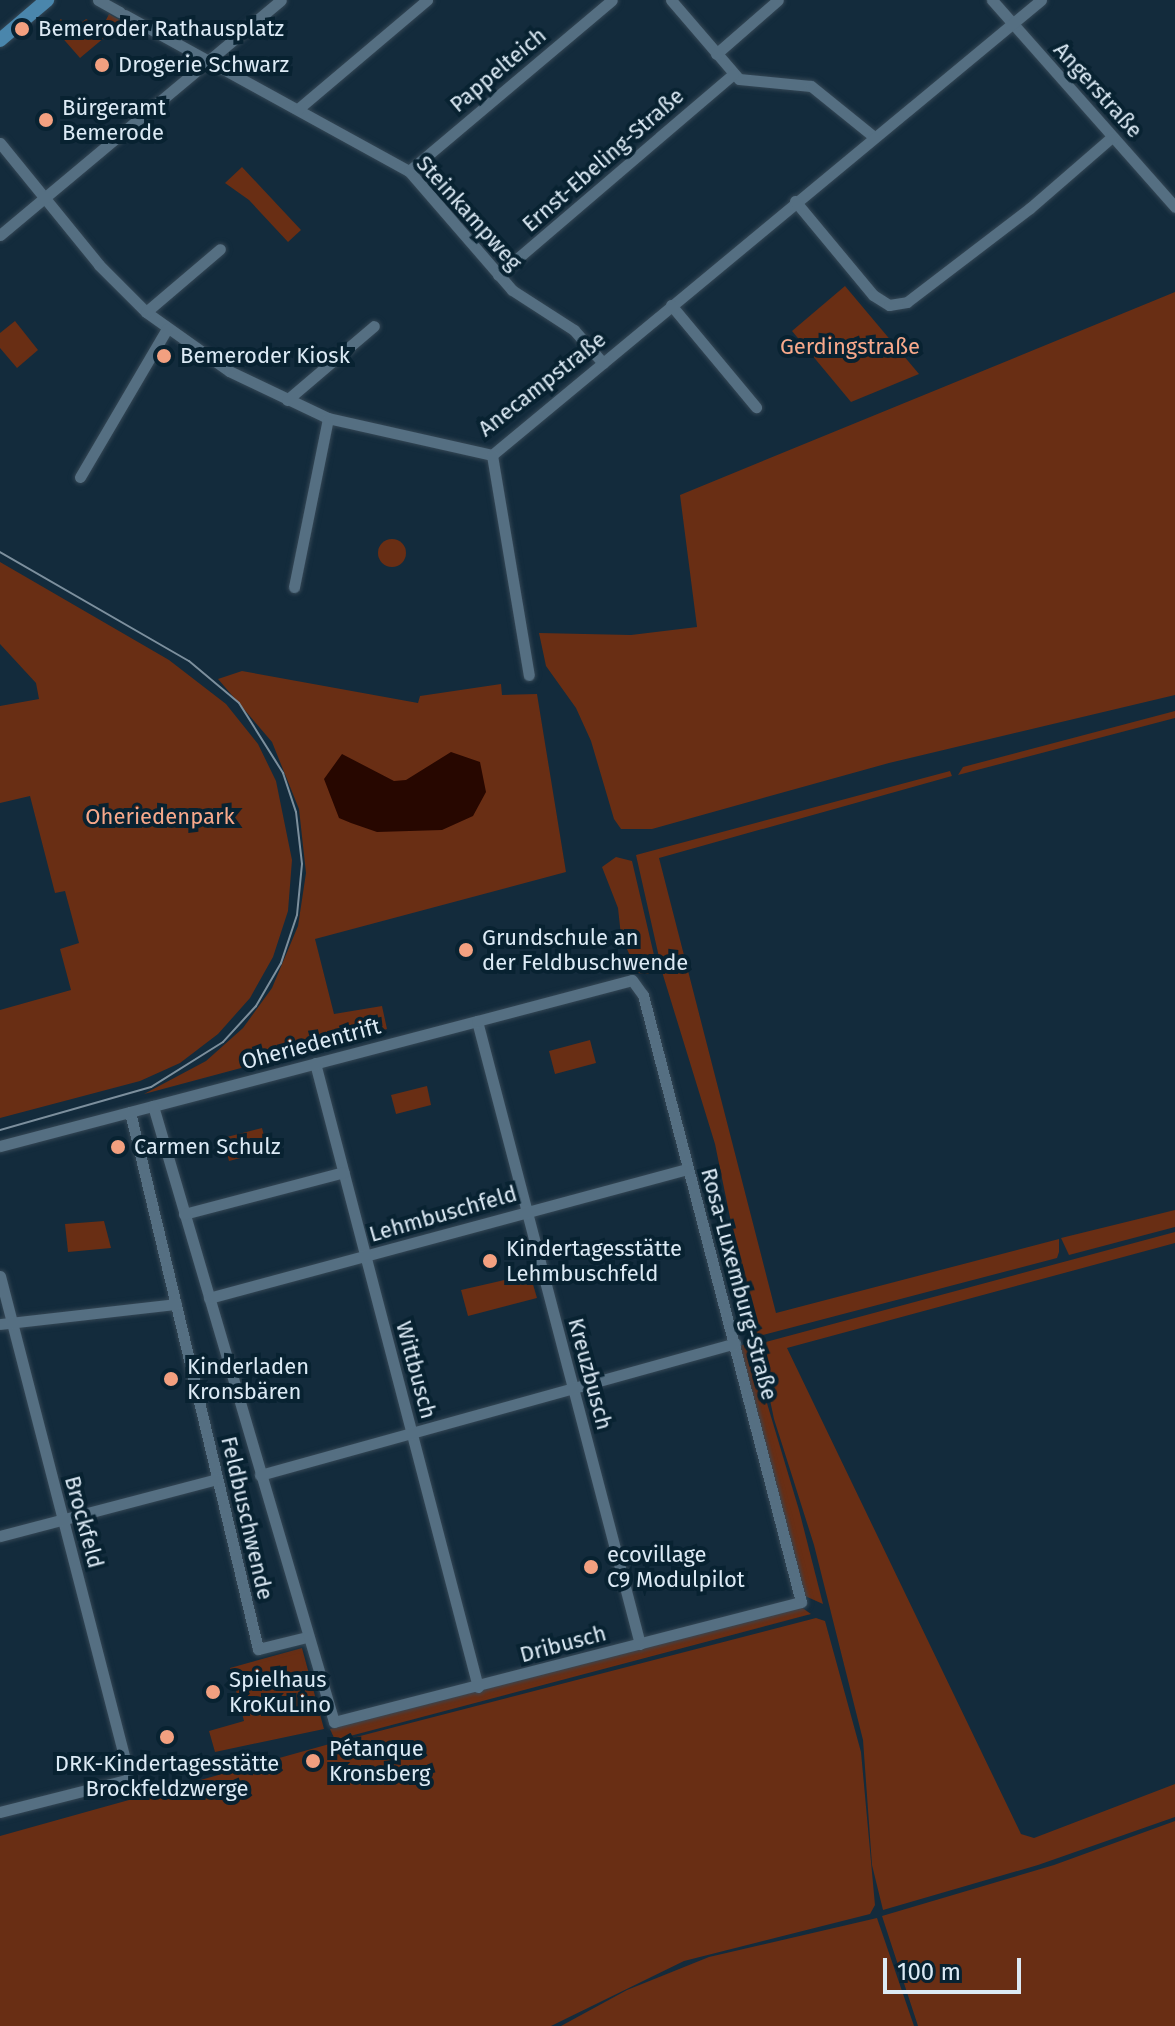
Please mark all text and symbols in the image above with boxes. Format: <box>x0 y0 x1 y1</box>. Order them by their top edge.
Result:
place label: Bemeroder Rathausplatz <box>38 16 284 42</box>
marker: Bemeroder Rathausplatz <box>13 20 31 38</box>
street label: Pappelteich <box>445 22 551 118</box>
street label: Angerstraße <box>1048 37 1148 143</box>
place label: Drogerie Schwarz <box>118 52 289 78</box>
marker: Drogerie Schwarz <box>93 56 111 74</box>
street label: Ernst-Ebeling-Straße <box>517 83 689 237</box>
place label: Bürgeramt Bemerode <box>62 94 166 146</box>
marker: Bürgeramt Bemerode <box>37 111 55 129</box>
street label: Steinkampweg <box>411 150 527 276</box>
street label: Anecampstraße <box>473 326 611 442</box>
park label: Gerdingstraße <box>780 334 920 360</box>
place label: Bemeroder Kiosk <box>180 343 350 369</box>
marker: Bemeroder Kiosk <box>155 347 173 365</box>
park label: Oheriedenpark <box>85 804 235 830</box>
place label: Grundschule an der Feldbuschwende <box>482 924 688 976</box>
marker: Grundschule an der Feldbuschwende <box>457 941 475 959</box>
street label: Oheriedentrift <box>239 1013 383 1075</box>
place label: Carmen Schulz <box>134 1134 281 1160</box>
marker: Carmen Schulz <box>109 1138 127 1156</box>
street label: Rosa-Luxemburg-Straße <box>695 1165 783 1403</box>
street label: Lehmbuschfeld <box>366 1180 520 1248</box>
place label: Kindertagesstätte Lehmbuschfeld <box>506 1235 682 1286</box>
marker: Kindertagesstätte Lehmbuschfeld <box>481 1252 499 1270</box>
street label: Kreuzbusch <box>562 1315 618 1433</box>
street label: Wittbusch <box>390 1318 442 1422</box>
place label: Kinderladen Kronsbären <box>187 1353 309 1404</box>
marker: Kinderladen Kronsbären <box>162 1370 180 1388</box>
street label: Feldbuschwende <box>215 1434 279 1602</box>
street label: Brockfeld <box>59 1473 109 1571</box>
place label: ecovillage C9 Modulpilot <box>607 1541 745 1592</box>
marker: ecovillage C9 Modulpilot <box>582 1558 600 1576</box>
street label: Dribusch <box>517 1620 609 1668</box>
place label: Spielhaus KroKuLino <box>229 1666 331 1718</box>
marker: Spielhaus KroKuLino <box>204 1683 222 1701</box>
marker: DRK-Kindertagesstätte Brockfeldzwerge <box>158 1728 176 1746</box>
place label: Pétanque Kronsberg <box>329 1735 430 1786</box>
place label: DRK-Kindertagesstätte Brockfeldzwerge <box>55 1750 279 1802</box>
marker: Pétanque Kronsberg <box>304 1752 322 1770</box>
scale bar <box>887 1942 1025 1992</box>
text: 100 m <box>897 1958 961 1986</box>

